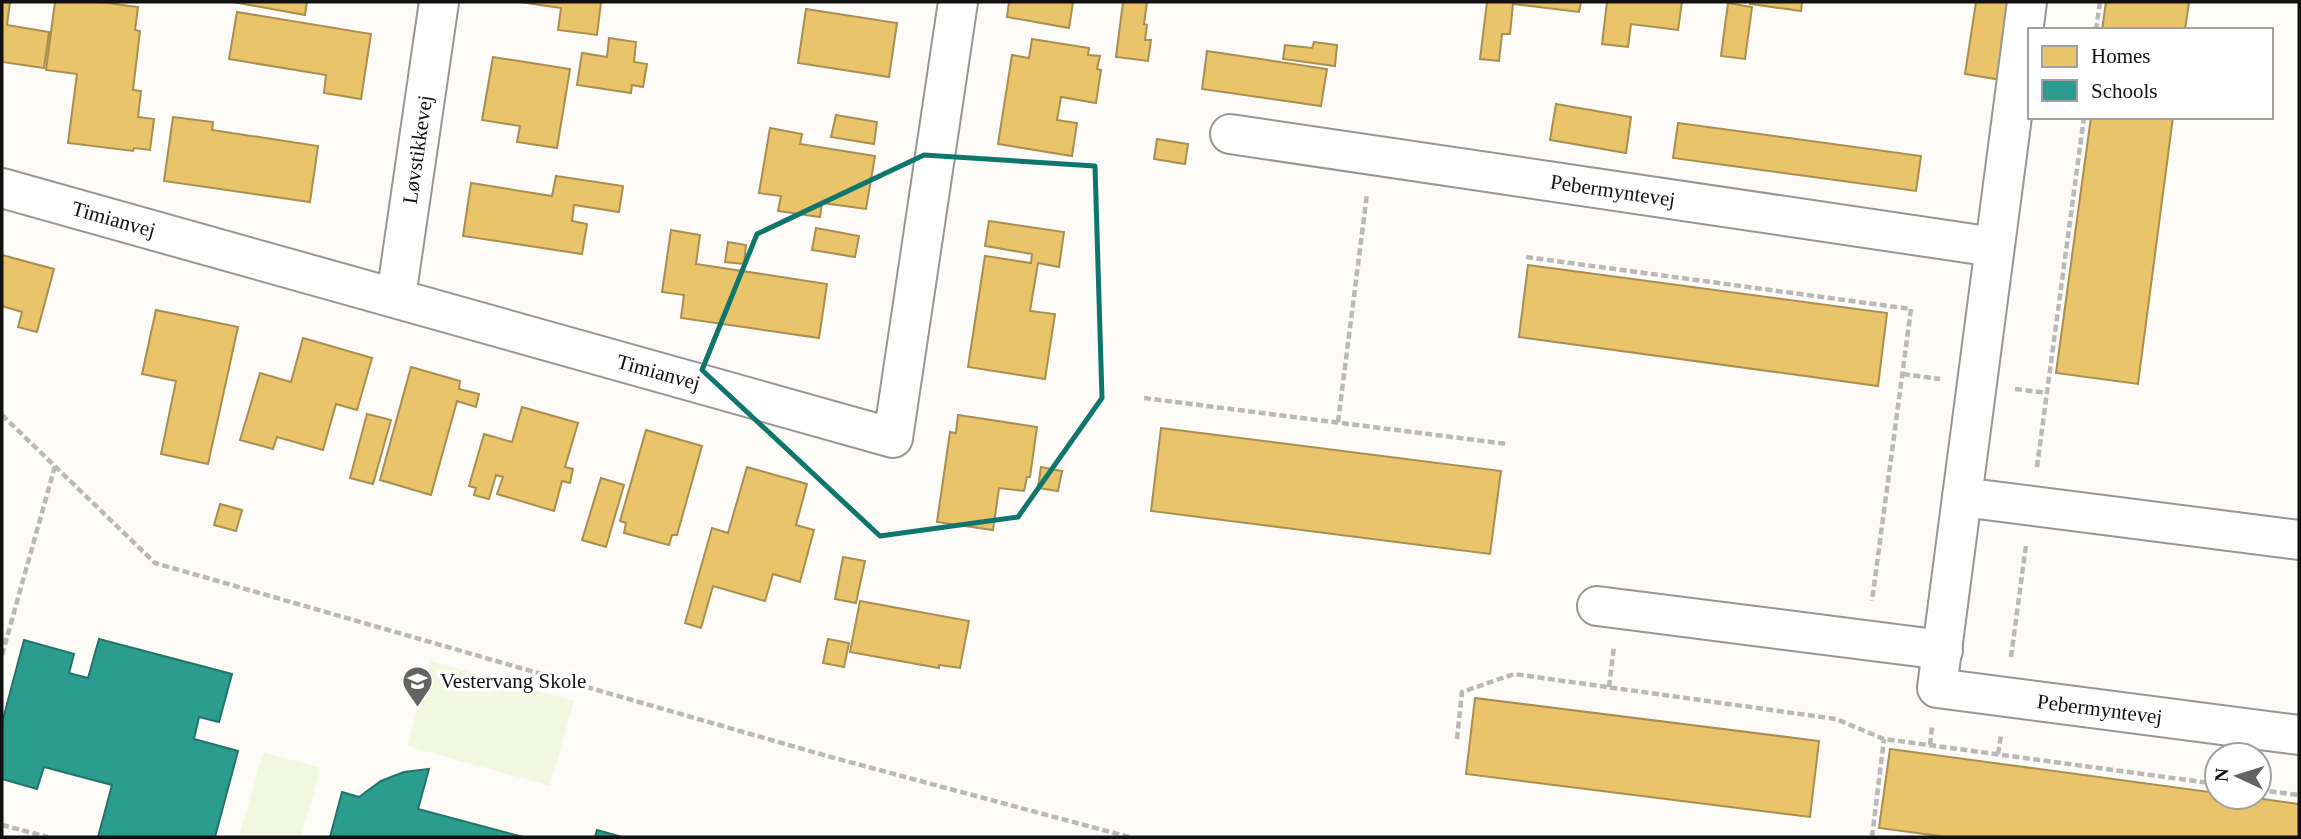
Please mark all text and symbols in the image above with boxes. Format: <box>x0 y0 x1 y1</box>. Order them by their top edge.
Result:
legend <box>2028 28 2273 119</box>
text: Homes <box>2091 44 2151 68</box>
text: Schools <box>2091 79 2158 103</box>
street label: Løvstikkevej <box>398 94 437 206</box>
street label: Pebermyntevej <box>1549 170 1677 212</box>
street label: Timianvej <box>69 196 158 242</box>
street label: Timianvej <box>614 349 703 395</box>
school or university icon: Vestervang Skole <box>400 664 434 708</box>
place label: Vestervang Skole <box>440 669 586 693</box>
street label: Pebermyntevej <box>2036 689 2164 729</box>
north arrow <box>2203 741 2273 811</box>
text: N <box>2211 767 2233 782</box>

